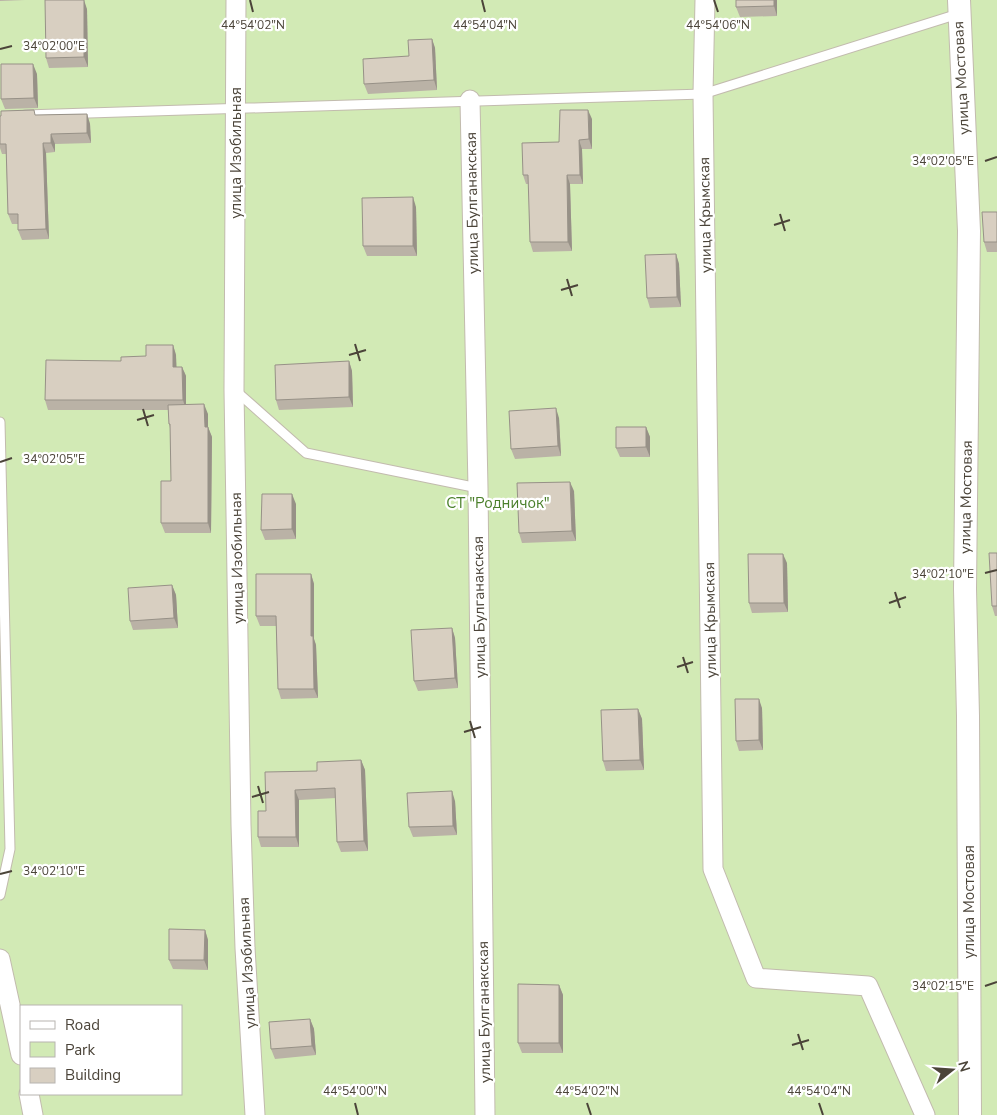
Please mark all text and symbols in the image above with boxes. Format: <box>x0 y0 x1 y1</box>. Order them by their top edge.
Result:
text: 44°54'02"N <box>221 17 285 33</box>
text: 44°54'04"N <box>453 17 517 33</box>
text: 44°54'06"N <box>686 17 750 33</box>
street label: улица Мостовая <box>948 21 974 135</box>
text: 34°02'00"E <box>23 38 85 54</box>
street label: улица Изобильная <box>226 87 246 219</box>
street label: улица Булганакская <box>461 132 483 274</box>
text: 34°02'05"E <box>912 153 974 169</box>
street label: улица Крымская <box>694 157 716 273</box>
street label: улица Мостовая <box>955 440 977 554</box>
text: 34°02'05"E <box>23 451 85 467</box>
street label: улица Изобильная <box>226 492 248 624</box>
park label: СТ "Родничок" <box>446 493 550 513</box>
street label: улица Булганакская <box>468 536 490 678</box>
street label: улица Крымская <box>699 562 721 678</box>
text: 34°02'10"E <box>912 566 974 582</box>
street label: улица Мостовая <box>959 845 979 959</box>
text: 34°02'10"E <box>23 863 85 879</box>
street label: улица Изобильная <box>234 897 260 1029</box>
street label: улица Булганакская <box>473 941 495 1083</box>
text: 34°02'15"E <box>912 978 974 994</box>
legend <box>20 1005 182 1095</box>
text: Road <box>65 1015 100 1035</box>
text: Park <box>65 1040 95 1060</box>
north arrow <box>927 1045 977 1095</box>
text: N <box>953 1059 975 1074</box>
text: Building <box>65 1065 121 1085</box>
text: 44°54'00"N <box>323 1083 387 1099</box>
text: 44°54'02"N <box>555 1083 619 1099</box>
text: 44°54'04"N <box>787 1083 851 1099</box>

